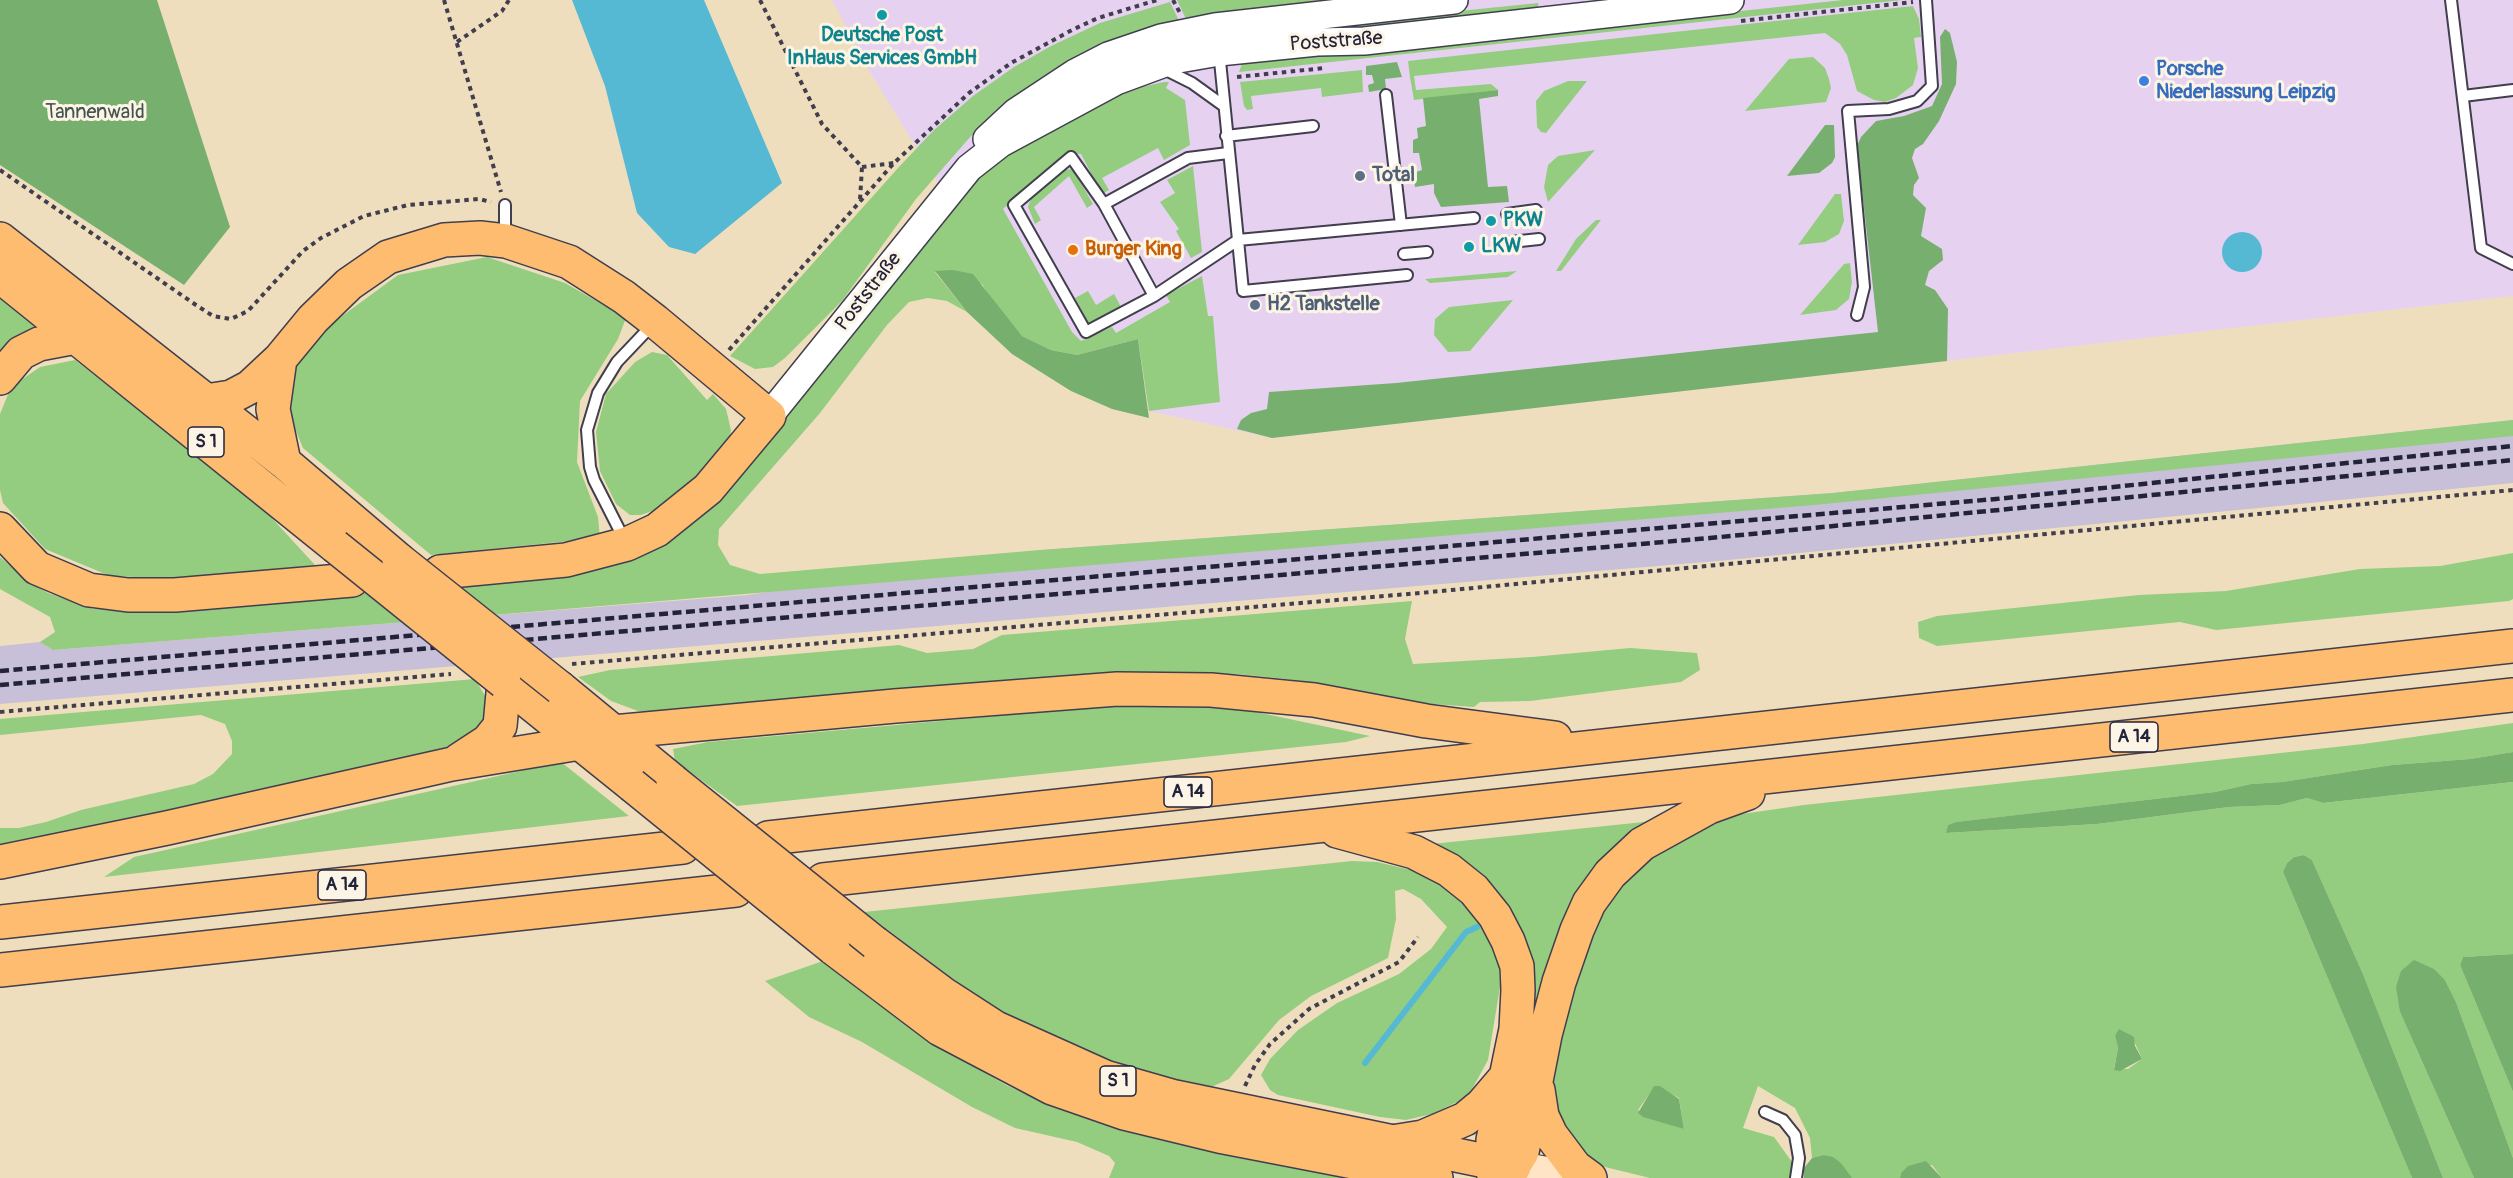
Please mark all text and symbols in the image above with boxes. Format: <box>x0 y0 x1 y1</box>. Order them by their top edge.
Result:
marker: Deutsche Post InHaus Services GmbH <box>875 8 889 22</box>
place label: Deutsche Post InHaus Services GmbH <box>787 24 977 71</box>
street label: Poststraße <box>1289 27 1383 57</box>
place label: Porsche Niederlassung Leipzig <box>2156 58 2335 105</box>
marker: Porsche Niederlassung Leipzig <box>2137 74 2151 88</box>
park label: Tannenwald <box>45 101 145 125</box>
place label: Total <box>1372 164 1415 188</box>
marker: Total <box>1353 169 1367 183</box>
place label: PKW <box>1503 209 1543 233</box>
marker: PKW <box>1484 214 1498 228</box>
place label: LKW <box>1481 235 1521 259</box>
place label: Burger King <box>1085 238 1182 262</box>
marker: LKW <box>1462 240 1476 254</box>
marker: Burger King <box>1066 243 1080 257</box>
street label: Poststraße <box>831 248 907 336</box>
place label: H2 Tankstelle <box>1267 293 1380 317</box>
marker: H2 Tankstelle <box>1248 298 1262 312</box>
road number: S 1 <box>188 427 224 457</box>
road number: A 14 <box>2110 722 2158 752</box>
road number: A 14 <box>1164 777 1212 807</box>
road number: A 14 <box>318 870 366 900</box>
road number: S 1 <box>1100 1066 1136 1096</box>

